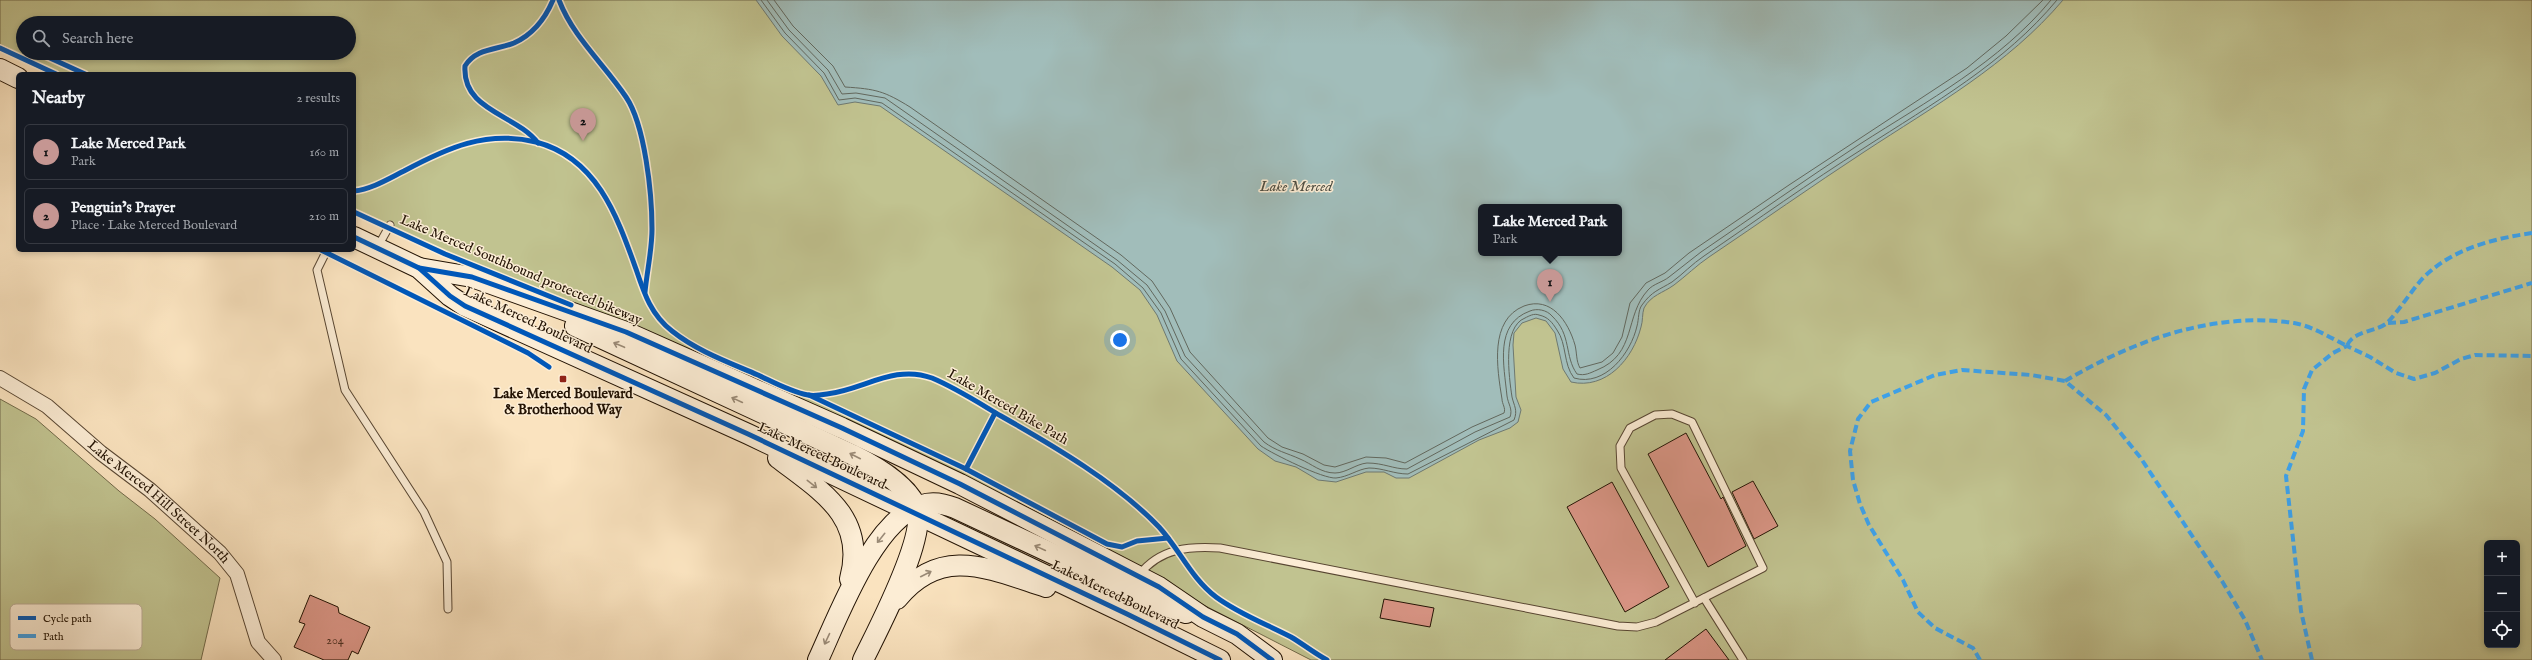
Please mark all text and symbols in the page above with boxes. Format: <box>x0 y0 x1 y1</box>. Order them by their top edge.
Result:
search box <box>16 16 356 60</box>
icon: search <box>30 27 52 49</box>
text: Search here <box>62 29 133 48</box>
text: Nearby <box>32 88 85 109</box>
text: 2 results <box>296 90 340 107</box>
pin: 2 <box>570 108 596 141</box>
text: Lake Merced Park <box>71 134 186 153</box>
text: 1 <box>44 144 48 161</box>
text: 160 m <box>309 144 339 161</box>
text: Park <box>71 153 96 170</box>
water label: Lake Merced <box>1259 177 1333 196</box>
text: Penguin’s Prayer <box>71 198 175 217</box>
popup <box>1478 204 1622 256</box>
text: 2 <box>43 208 49 225</box>
text: 210 m <box>309 208 339 225</box>
street label: Lake Merced Southbound protected bikeway <box>397 211 645 329</box>
text: Lake Merced Park <box>1493 212 1607 231</box>
text: Place · Lake Merced Boulevard <box>71 217 237 234</box>
text: Park <box>1493 231 1517 248</box>
pin: 1 <box>1537 269 1563 302</box>
street label: Lake Merced Boulevard <box>461 282 595 358</box>
your location <box>1110 330 1130 350</box>
one-way arrow <box>614 341 626 349</box>
street label: Lake Merced Bike Path <box>944 365 1072 449</box>
marker: Lake Merced Boulevard & Brotherhood Way <box>558 374 568 384</box>
place label: Lake Merced Boulevard & Brotherhood Way <box>493 385 633 419</box>
one-way arrow <box>732 396 744 403</box>
street label: Lake Merced Boulevard <box>755 418 889 494</box>
street label: Lake Merced Hill Street North <box>84 436 234 568</box>
one-way arrow <box>849 451 861 459</box>
one-way arrow <box>807 480 818 488</box>
one-way arrow <box>877 532 886 543</box>
map controls <box>2484 540 2520 648</box>
button: + <box>2484 540 2520 576</box>
one-way arrow <box>1035 544 1047 551</box>
street label: Lake Merced Boulevard <box>1048 556 1182 634</box>
one-way arrow <box>920 570 932 577</box>
button: − <box>2484 576 2520 612</box>
legend <box>10 604 142 650</box>
text: Cycle path <box>43 612 92 626</box>
button: locate <box>2484 612 2520 648</box>
text: Path <box>43 630 64 644</box>
house number: 204 <box>326 633 344 648</box>
one-way arrow <box>823 633 830 645</box>

